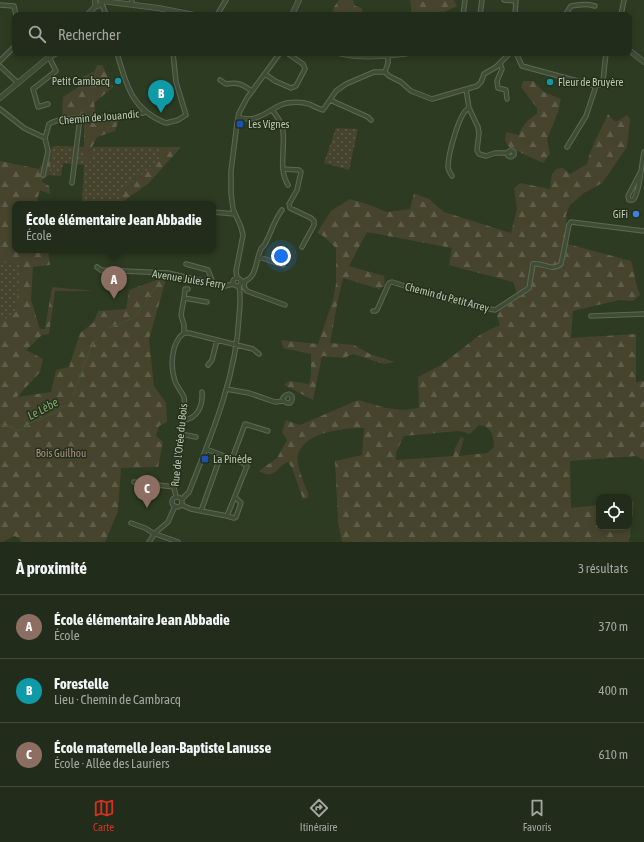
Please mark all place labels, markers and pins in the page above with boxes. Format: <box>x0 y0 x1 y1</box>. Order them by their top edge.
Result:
place label: Petit Cambacq <box>52 75 110 87</box>
marker: Petit Cambacq <box>113 76 123 86</box>
place label: Fleur de Bruyère <box>558 76 623 88</box>
marker: Fleur de Bruyère <box>545 77 555 87</box>
pin: B <box>148 80 174 113</box>
place label: Les Vignes <box>248 118 290 130</box>
marker: Les Vignes <box>235 119 245 129</box>
place label: GiFi <box>613 208 628 220</box>
marker: GiFi <box>631 209 641 219</box>
pin: A <box>101 266 127 299</box>
place label: La Pinède <box>213 453 252 465</box>
marker: La Pinède <box>200 454 210 464</box>
pin: C <box>134 475 160 508</box>

